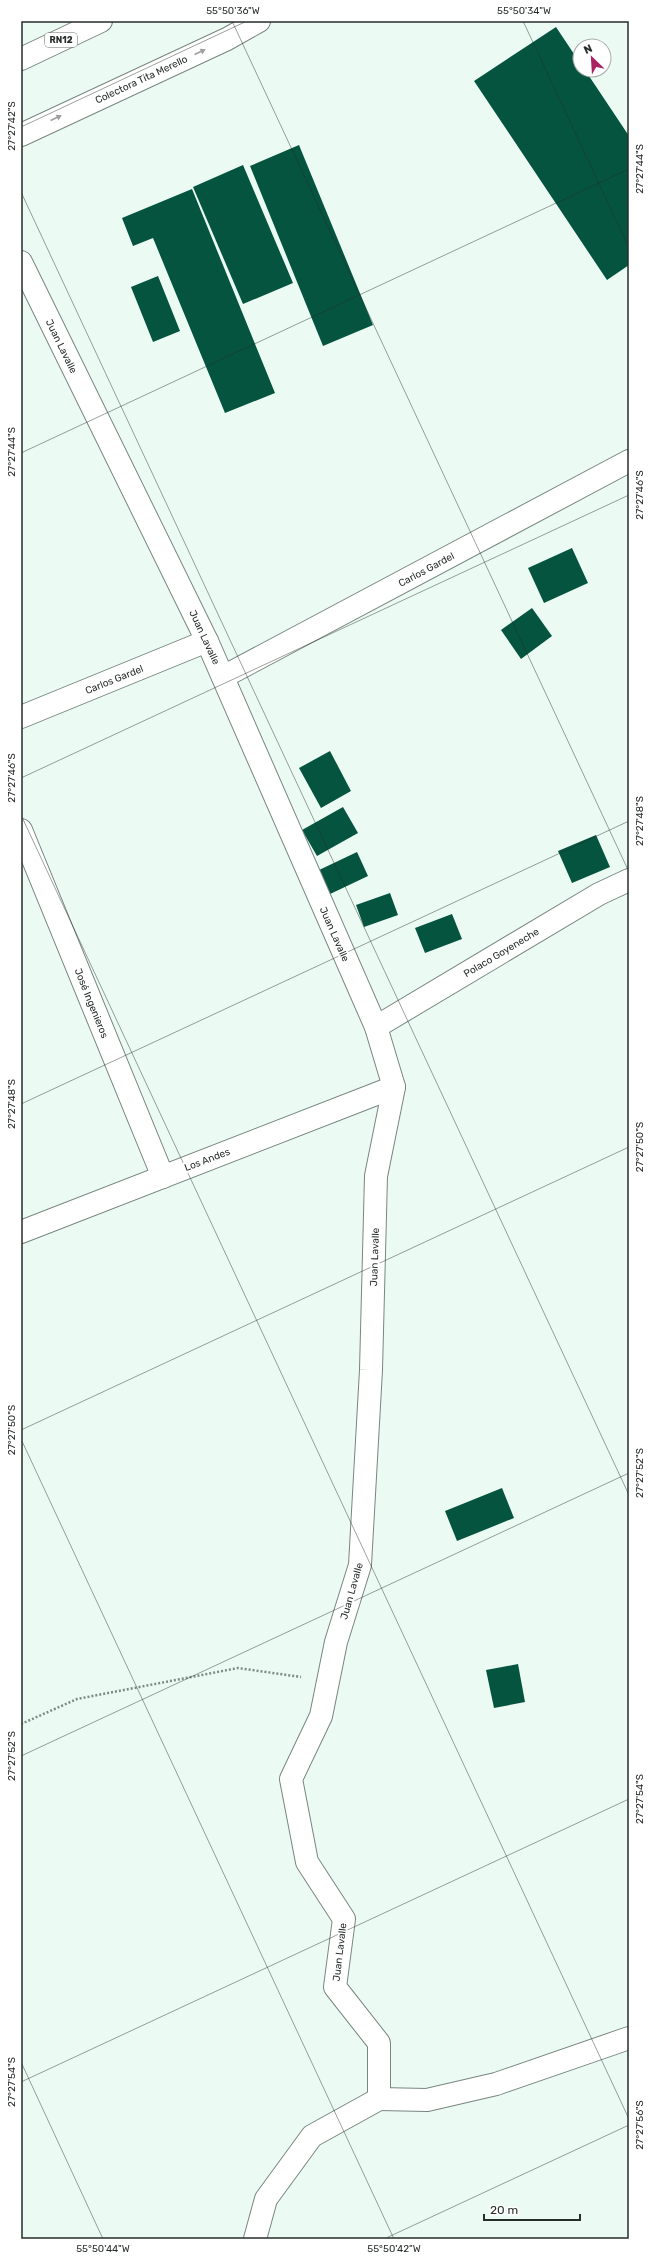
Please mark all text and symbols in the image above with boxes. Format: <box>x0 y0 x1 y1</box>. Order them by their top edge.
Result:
text: 55°50'36"W <box>206 5 260 17</box>
text: 55°50'34"W <box>497 5 551 17</box>
road number: RN12 <box>45 33 77 47</box>
north arrow <box>572 38 612 78</box>
text: N <box>582 42 594 57</box>
one-way arrow <box>194 49 205 55</box>
street label: Colectora Tita Merello <box>93 53 190 107</box>
text: 27°27'42"S <box>6 101 18 151</box>
one-way arrow <box>51 115 62 121</box>
text: 27°27'44"S <box>634 144 646 194</box>
street label: Juan Lavalle <box>43 317 80 376</box>
text: 27°27'44"S <box>6 427 18 477</box>
text: 27°27'46"S <box>634 470 646 520</box>
street label: Carlos Gardel <box>396 550 457 590</box>
street label: Juan Lavalle <box>186 608 222 667</box>
street label: Carlos Gardel <box>84 663 145 697</box>
text: 27°27'46"S <box>6 753 18 803</box>
text: 27°27'48"S <box>634 796 646 846</box>
street label: Juan Lavalle <box>317 905 352 964</box>
street label: Polaco Goyeneche <box>462 925 542 980</box>
street label: José Ingenieros <box>72 967 111 1040</box>
text: 27°27'48"S <box>6 1079 18 1129</box>
text: 27°27'50"S <box>634 1122 646 1172</box>
street label: Los Andes <box>183 1146 232 1174</box>
street label: Juan Lavalle <box>368 1227 382 1287</box>
text: 27°27'50"S <box>6 1405 18 1455</box>
text: 27°27'52"S <box>634 1448 646 1498</box>
street label: Juan Lavalle <box>338 1561 366 1621</box>
text: 27°27'52"S <box>6 1731 18 1781</box>
text: 27°27'54"S <box>634 1774 646 1824</box>
street label: Juan Lavalle <box>330 1922 350 1982</box>
text: 27°27'54"S <box>6 2057 18 2107</box>
text: 27°27'56"S <box>634 2100 646 2150</box>
scale bar <box>484 2196 580 2222</box>
text: 20 m <box>490 2203 518 2217</box>
text: 55°50'44"W <box>76 2243 130 2255</box>
text: 55°50'42"W <box>367 2243 421 2255</box>

